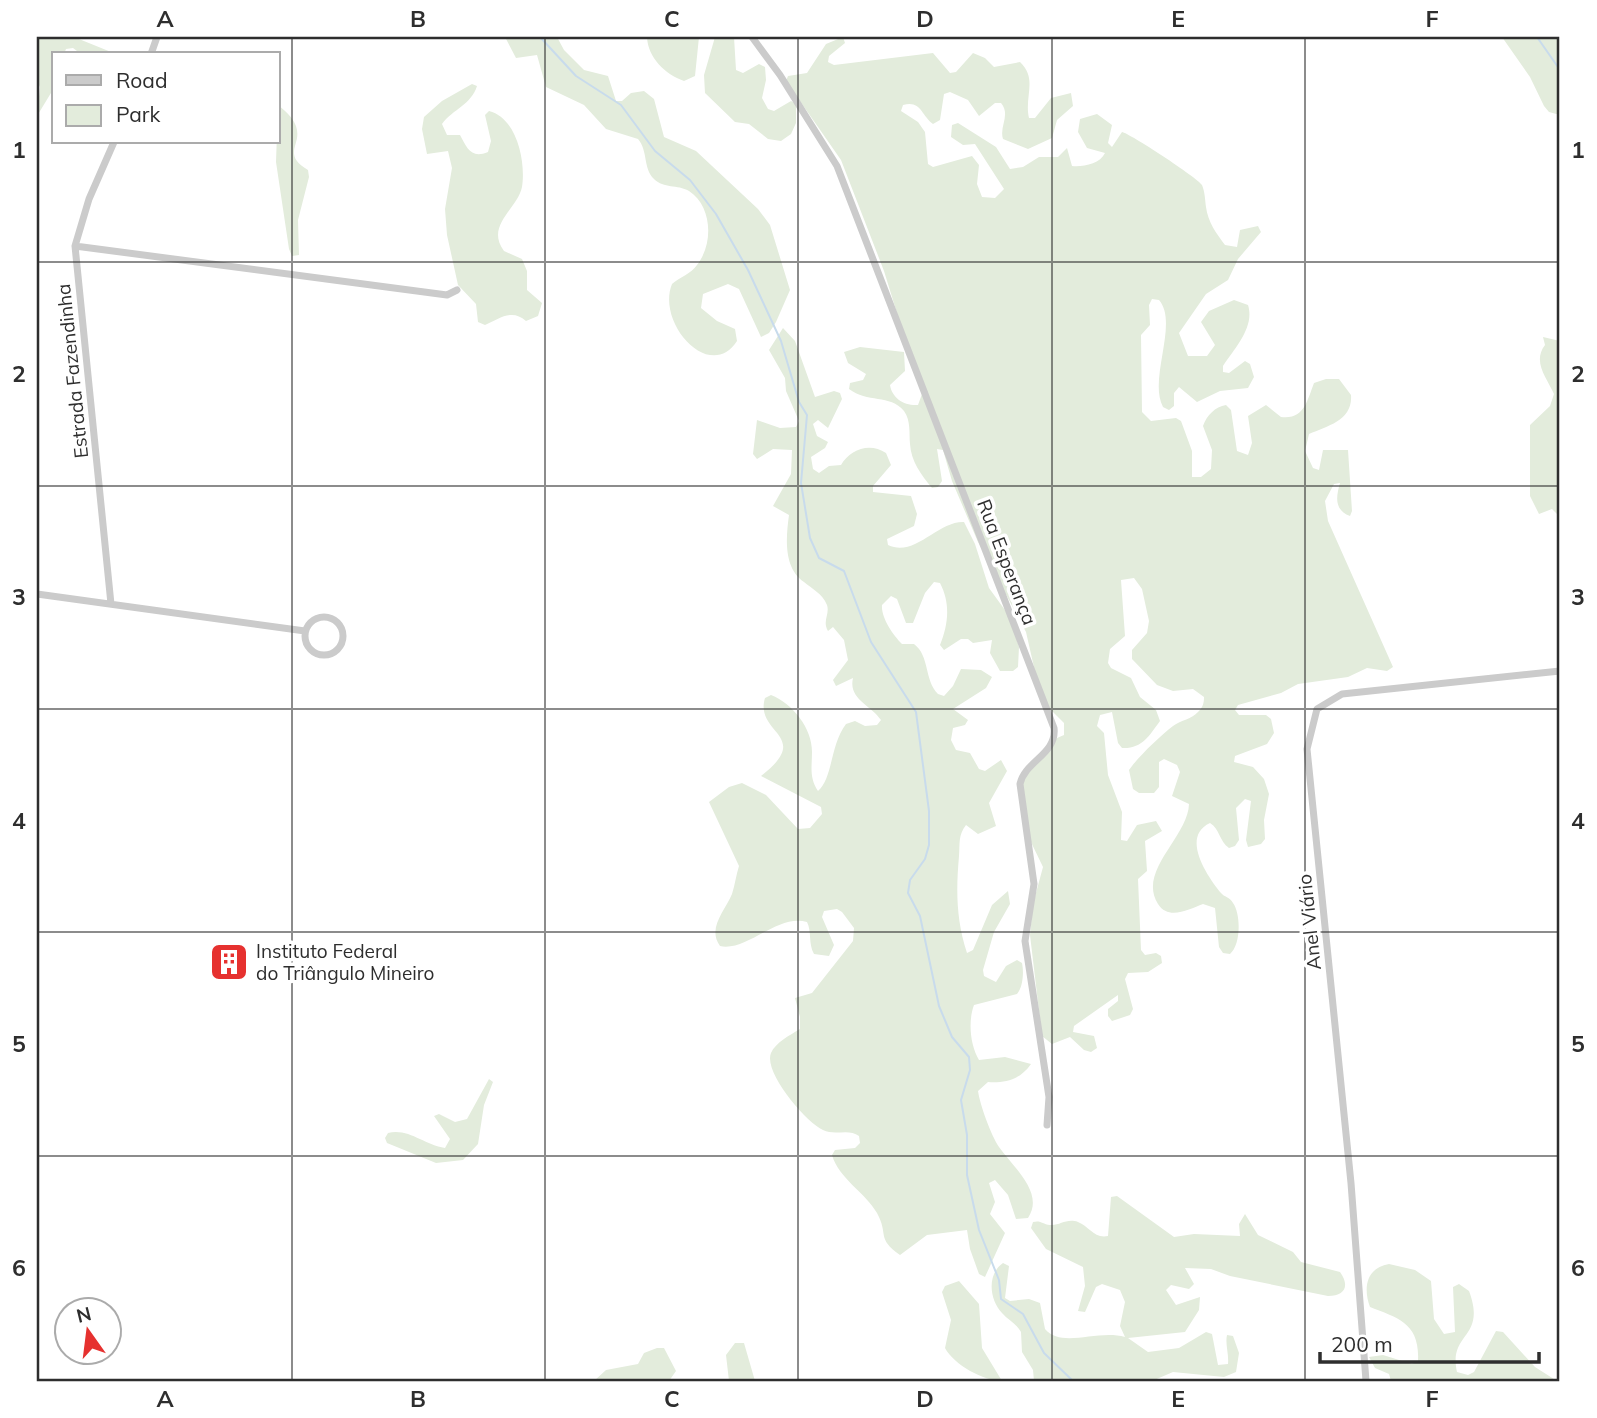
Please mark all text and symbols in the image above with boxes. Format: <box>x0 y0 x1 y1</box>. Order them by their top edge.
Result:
text: A <box>156 4 174 33</box>
text: B <box>410 4 426 33</box>
text: C <box>664 4 680 33</box>
text: D <box>916 4 934 33</box>
text: E <box>1171 4 1185 33</box>
text: F <box>1425 4 1439 33</box>
legend <box>52 52 280 144</box>
text: Road <box>116 67 167 93</box>
text: Park <box>116 101 160 127</box>
text: 1 <box>12 135 26 164</box>
text: 1 <box>1571 135 1585 164</box>
street label: Estrada Fazendinha <box>51 283 93 459</box>
text: 2 <box>12 359 26 388</box>
text: 2 <box>1571 359 1585 388</box>
street label: Rua Esperança <box>972 496 1042 628</box>
text: 3 <box>12 582 26 611</box>
text: 3 <box>1571 582 1585 611</box>
text: 4 <box>12 806 26 835</box>
text: 4 <box>1571 806 1585 835</box>
street label: Anel Viário <box>1292 873 1326 971</box>
place label: Instituto Federal do Triângulo Mineiro <box>256 939 434 985</box>
building icon: Instituto Federal do Triângulo Mineiro <box>208 941 250 983</box>
text: 5 <box>12 1029 26 1058</box>
text: 5 <box>1571 1029 1585 1058</box>
text: 6 <box>12 1253 26 1282</box>
text: 6 <box>1571 1253 1585 1282</box>
north arrow <box>52 1296 122 1366</box>
text: N <box>74 1301 94 1328</box>
scale bar <box>1320 1320 1539 1364</box>
text: 200 m <box>1331 1331 1393 1357</box>
text: A <box>156 1384 174 1413</box>
text: B <box>410 1384 426 1413</box>
text: C <box>664 1384 680 1413</box>
text: D <box>916 1384 934 1413</box>
text: E <box>1171 1384 1185 1413</box>
text: F <box>1425 1384 1439 1413</box>

